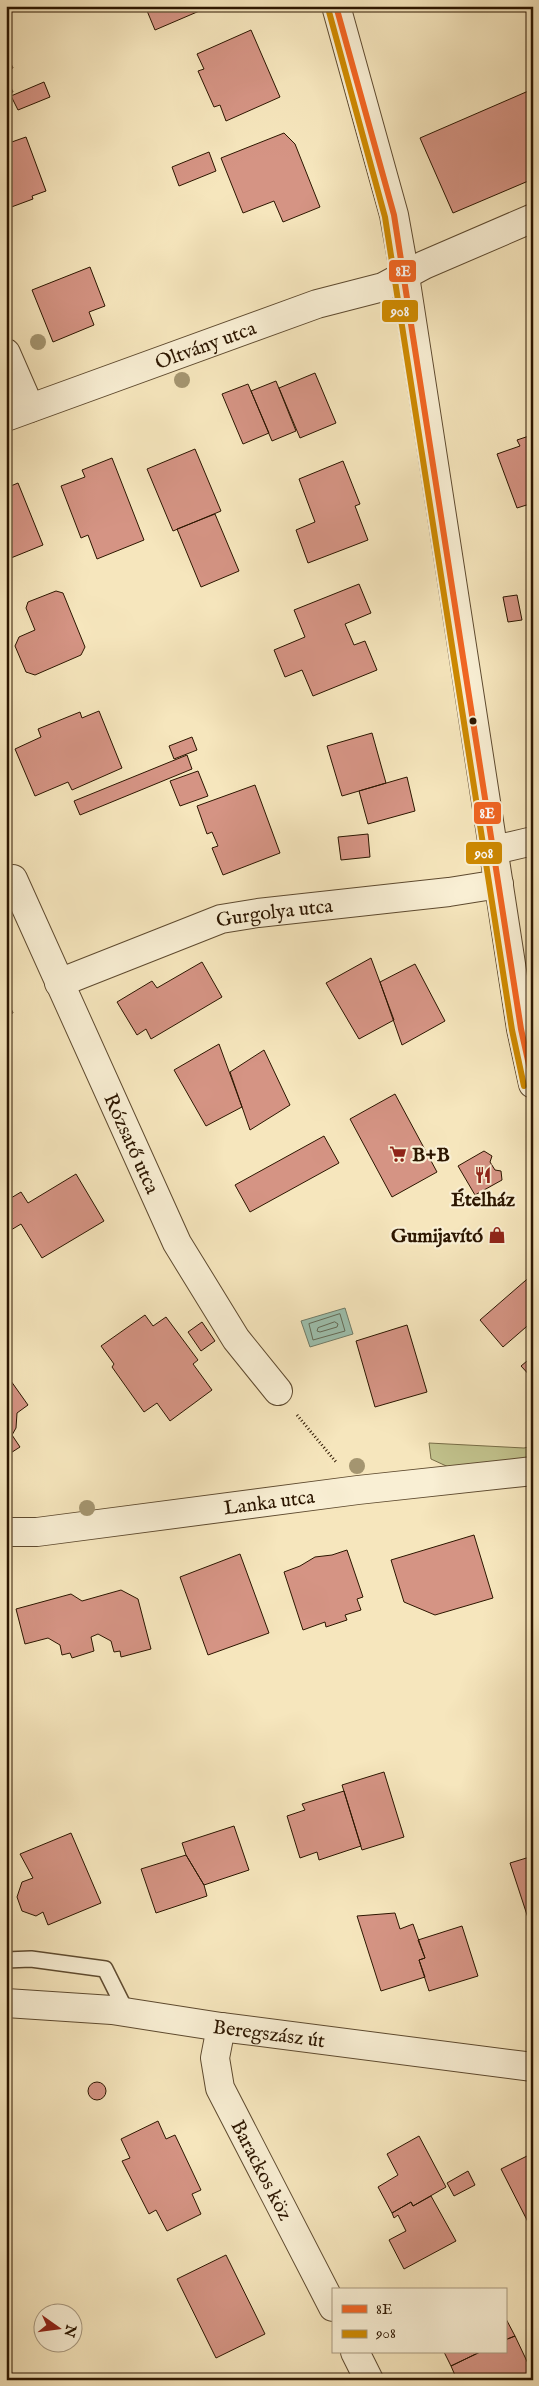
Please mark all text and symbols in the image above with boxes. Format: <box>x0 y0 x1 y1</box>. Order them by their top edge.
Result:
line badge: 8E <box>388 259 417 283</box>
text: 8E <box>395 263 411 281</box>
line badge: 908 <box>381 299 419 323</box>
text: 908 <box>390 303 410 321</box>
street label: Oltvány utca <box>152 316 260 376</box>
unlabelled marker <box>468 716 478 726</box>
line badge: 8E <box>473 801 502 825</box>
text: 8E <box>479 805 495 823</box>
line badge: 908 <box>465 841 503 865</box>
text: 908 <box>474 845 494 863</box>
street label: Gurgolya utca <box>214 894 335 934</box>
street label: Rózsatő utca <box>97 1090 164 1198</box>
place label: B+B <box>412 1143 450 1168</box>
supermarket icon: B+B <box>388 1144 408 1164</box>
restaurant icon: Ételház <box>473 1165 493 1185</box>
place label: Ételház <box>451 1188 516 1213</box>
place label: Gumijavító <box>391 1224 483 1249</box>
shop icon: Gumijavító <box>487 1225 507 1245</box>
street label: Lanka utca <box>222 1485 317 1521</box>
street label: Beregszász út <box>211 2015 326 2054</box>
street label: Barackos köz <box>225 2116 297 2225</box>
legend <box>332 2288 506 2354</box>
text: 8E <box>376 2300 392 2319</box>
north arrow <box>32 2304 82 2354</box>
text: N <box>59 2322 80 2339</box>
text: 908 <box>375 2324 396 2343</box>

